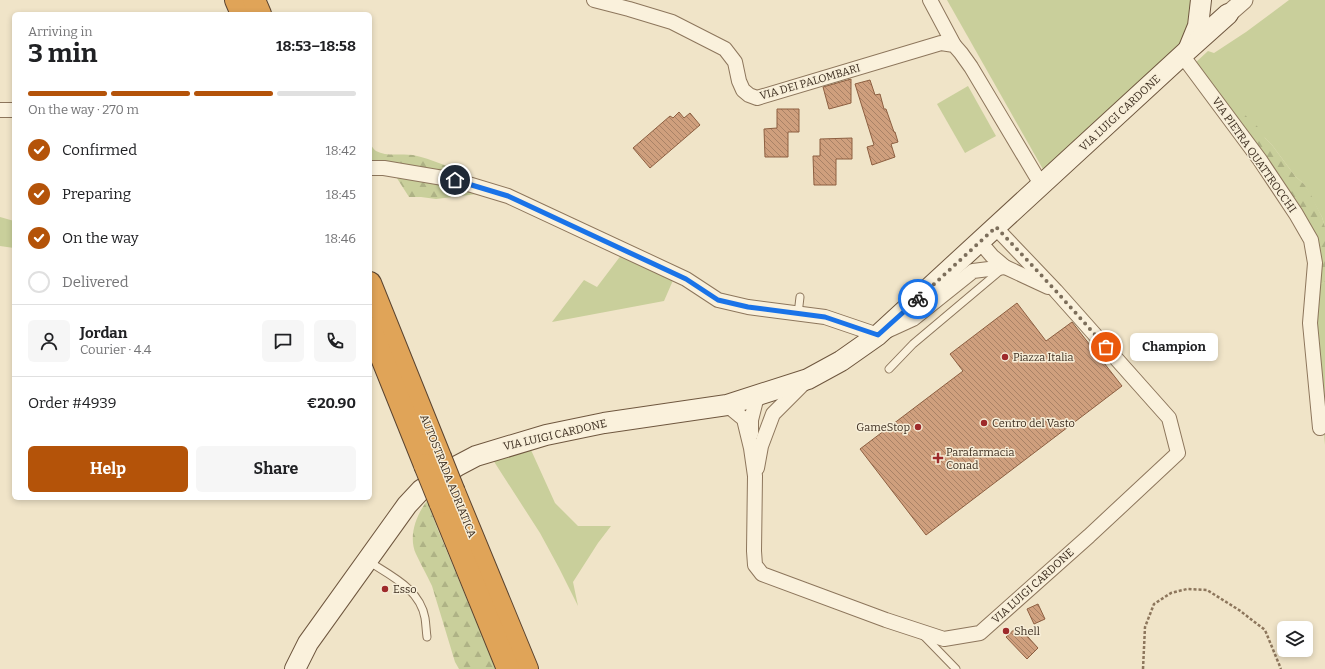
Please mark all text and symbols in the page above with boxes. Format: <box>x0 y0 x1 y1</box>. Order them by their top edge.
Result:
text: Arriving in <box>28 24 93 39</box>
text: 18:53–18:58 <box>276 37 356 55</box>
text: 3 min <box>28 38 97 69</box>
street label: VIA DEI PALOMBARI <box>758 61 862 103</box>
street label: VIA LUIGI CARDONE <box>1077 72 1163 154</box>
street label: VIA PIETRA QUATTROCCHI <box>1209 95 1299 215</box>
text: On the way · 270 m <box>28 102 139 117</box>
icon: check <box>28 139 50 161</box>
text: Confirmed <box>62 141 137 159</box>
text: 18:42 <box>326 143 356 158</box>
pin <box>438 163 472 197</box>
icon: home <box>444 169 466 191</box>
icon: check <box>28 183 50 205</box>
text: Preparing <box>62 185 131 203</box>
text: 18:45 <box>326 187 356 202</box>
icon: check <box>28 227 50 249</box>
text: On the way <box>62 229 139 247</box>
text: 18:46 <box>325 231 356 246</box>
text: Delivered <box>62 273 129 291</box>
courier <box>898 279 938 319</box>
icon: bike <box>907 288 929 310</box>
button: person <box>28 320 70 362</box>
button: chat <box>262 320 304 362</box>
button: phone <box>314 320 356 362</box>
text: Jordan <box>80 324 127 342</box>
pin <box>1089 330 1123 364</box>
callout: Champion <box>1130 333 1218 361</box>
icon: bag <box>1095 336 1117 358</box>
text: Champion <box>1142 339 1206 354</box>
text: Courier · 4.4 <box>80 342 151 357</box>
place label: Piazza Italia <box>1013 351 1073 364</box>
marker: Piazza Italia <box>1000 352 1010 362</box>
text: Order #4939 <box>28 394 117 412</box>
text: €20.90 <box>307 394 356 412</box>
street label: AUTOSTRADA ADRIATICA <box>417 412 479 540</box>
street label: VIA LUIGI CARDONE <box>502 417 608 453</box>
place label: Centro del Vasto <box>992 417 1075 430</box>
marker: Centro del Vasto <box>979 418 989 428</box>
place label: GameStop <box>856 421 910 434</box>
marker: GameStop <box>913 422 923 432</box>
button: Help <box>28 446 188 492</box>
button: Share <box>196 446 356 492</box>
place label: Parafarmacia Conad <box>946 446 1014 472</box>
marker: Parafarmacia Conad <box>933 453 943 463</box>
street label: VIA LUIGI CARDONE <box>989 546 1077 626</box>
place label: Esso <box>393 583 416 596</box>
marker: Esso <box>380 584 390 594</box>
map controls <box>1277 621 1313 657</box>
button: layers <box>1277 621 1313 657</box>
place label: Shell <box>1014 625 1040 638</box>
marker: Shell <box>1001 626 1011 636</box>

